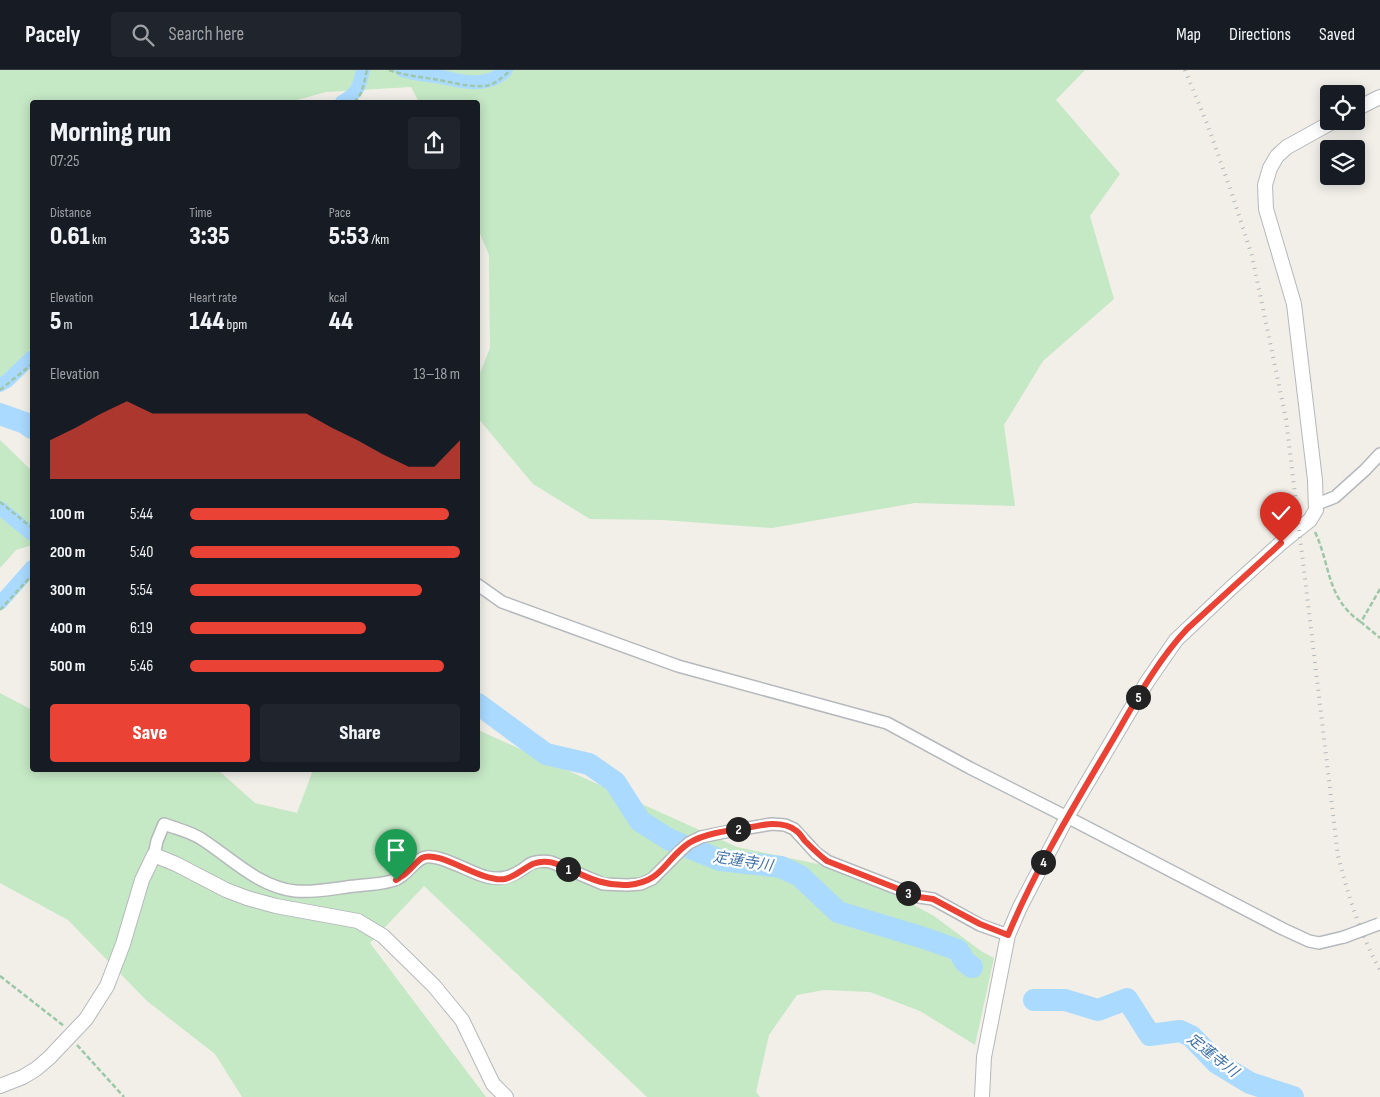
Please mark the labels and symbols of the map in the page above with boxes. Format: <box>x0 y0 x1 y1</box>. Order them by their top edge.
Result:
pin <box>1260 492 1302 543</box>
pin: 5 <box>1126 684 1150 710</box>
pin: 2 <box>726 816 750 842</box>
pin <box>375 829 417 880</box>
water label: 定蓮寺川 <box>712 847 776 876</box>
pin: 4 <box>1030 850 1056 874</box>
pin: 1 <box>556 856 580 882</box>
pin: 3 <box>896 880 920 906</box>
water label: 定蓮寺川 <box>1183 1029 1244 1083</box>

